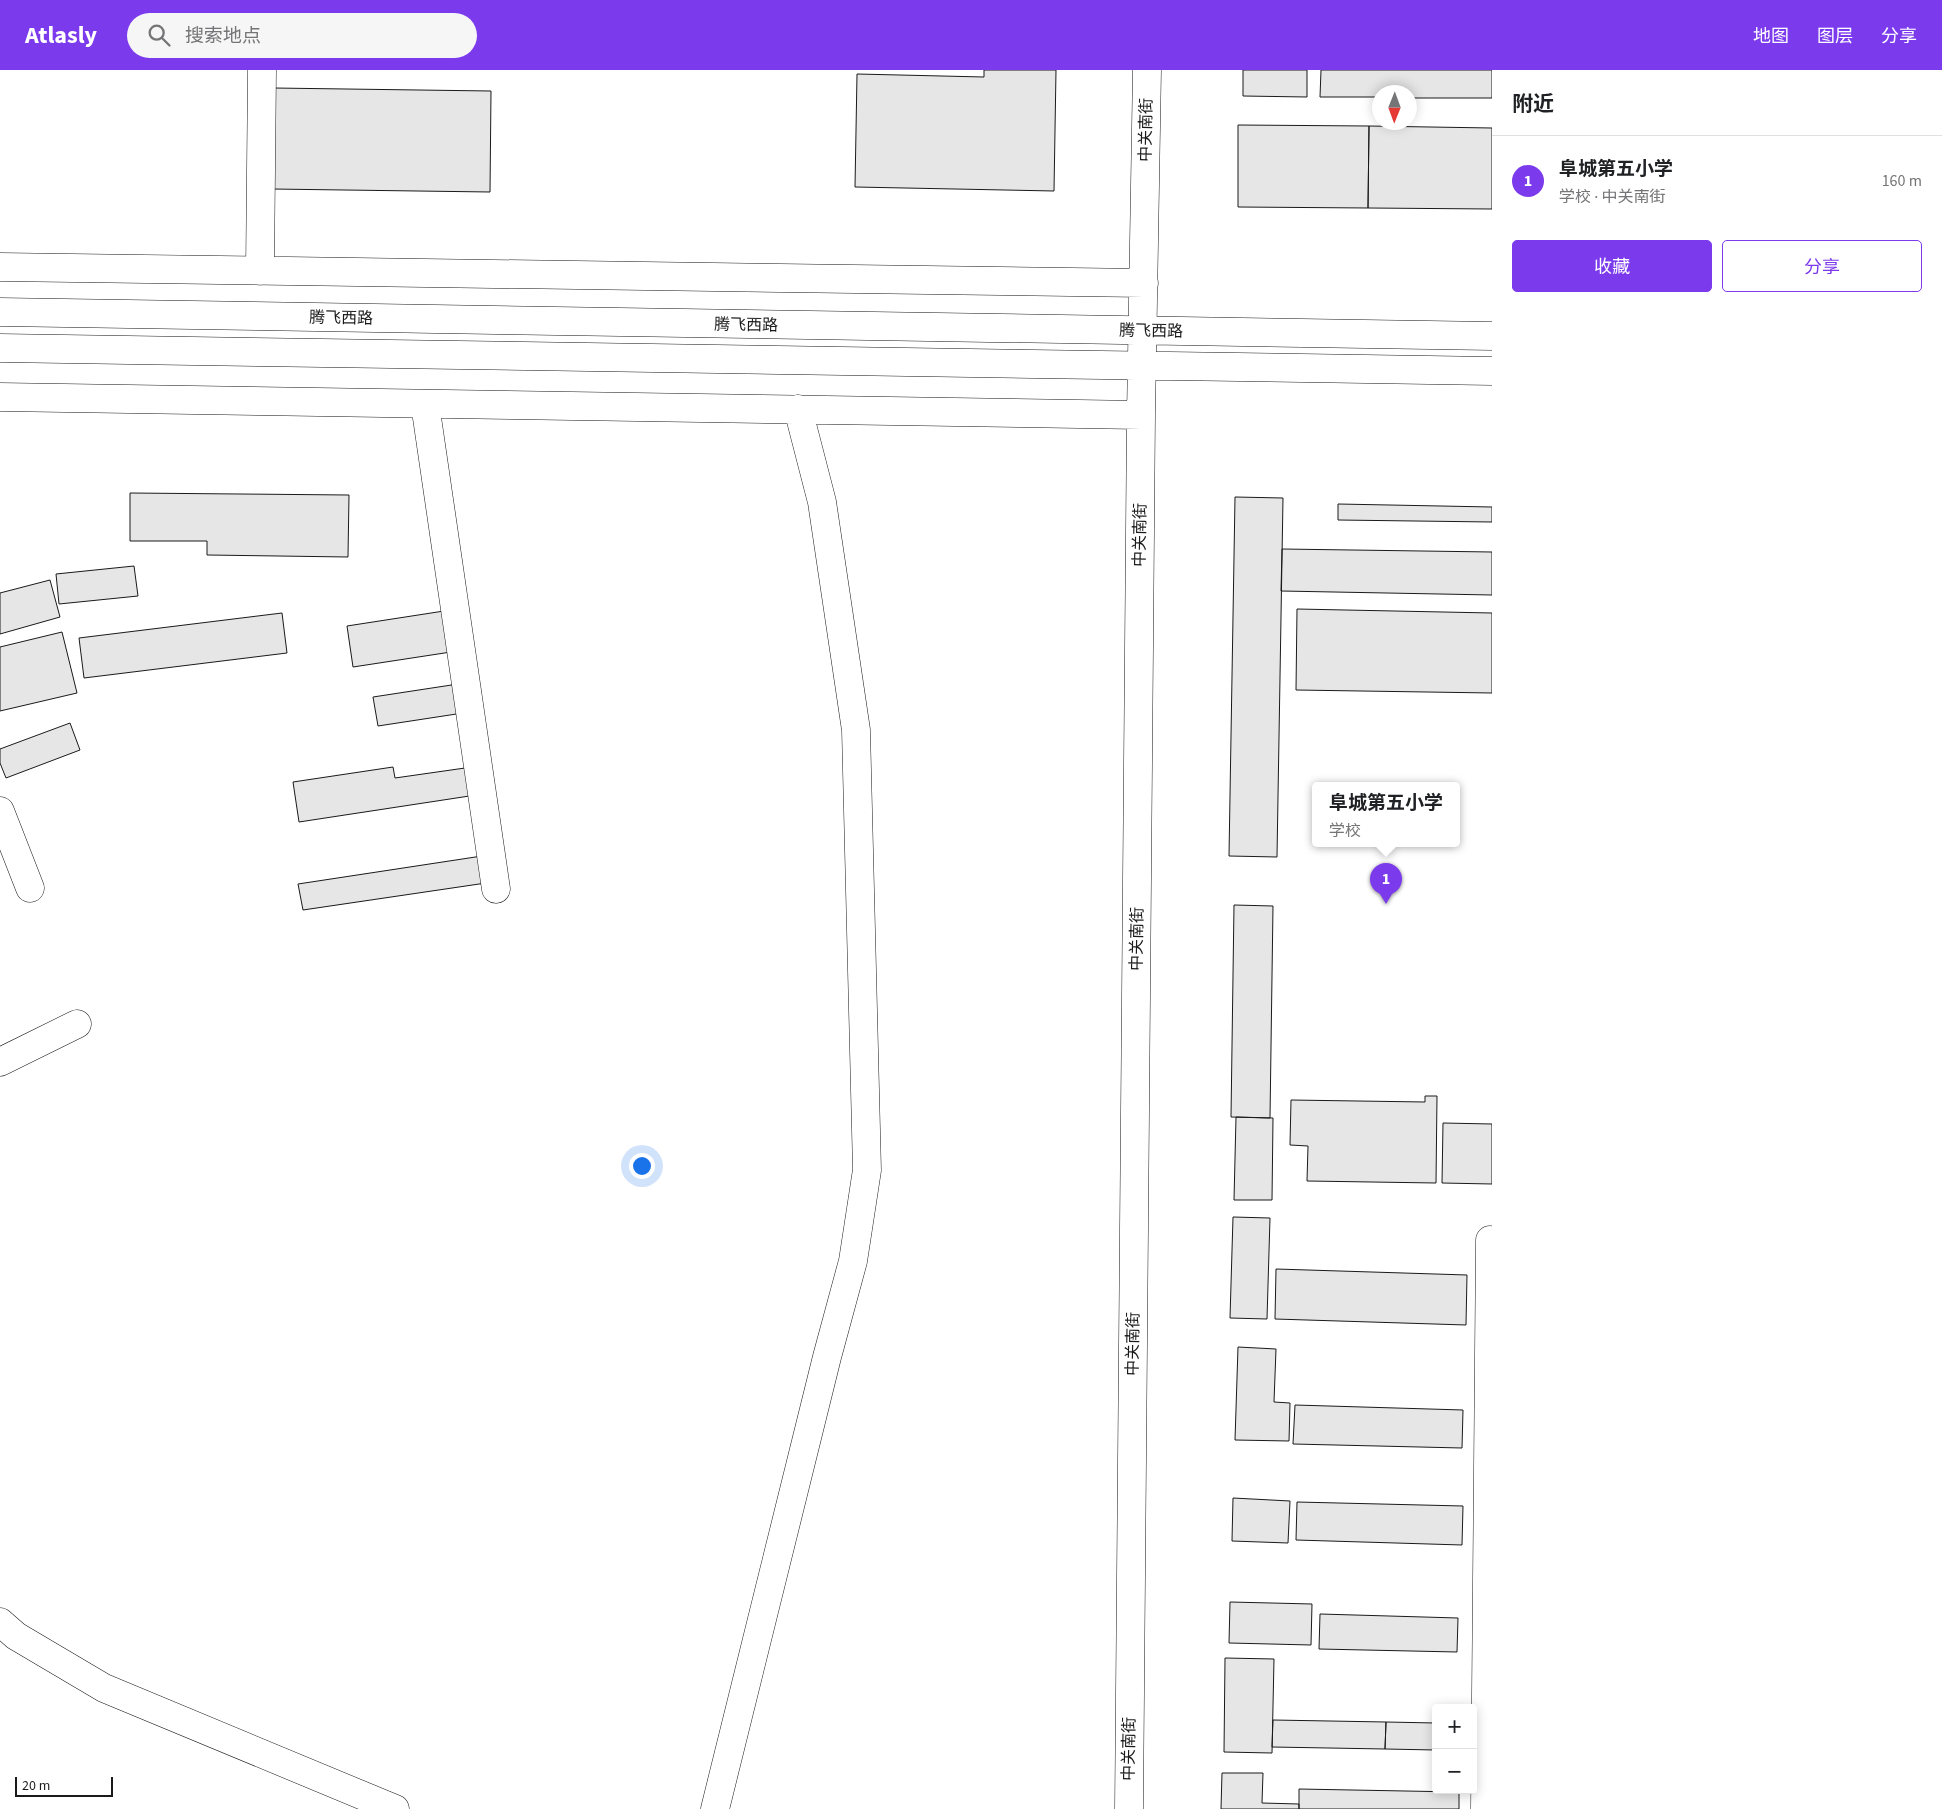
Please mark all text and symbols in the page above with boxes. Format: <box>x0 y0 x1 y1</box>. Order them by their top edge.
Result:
search box <box>127 13 477 58</box>
text: Atlasly <box>25 18 97 53</box>
icon: search <box>145 21 173 49</box>
text: 搜索地点 <box>185 23 261 50</box>
text: 地图 <box>1753 24 1789 49</box>
text: 图层 <box>1817 24 1853 49</box>
text: 分享 <box>1881 24 1917 49</box>
north arrow <box>1372 85 1417 130</box>
text: 附近 <box>1512 89 1554 119</box>
street label: 中关南街 <box>1134 98 1158 162</box>
text: 阜城第五小学 <box>1559 156 1673 183</box>
text: 1 <box>1524 170 1532 192</box>
text: 160 m <box>1882 170 1922 192</box>
text: 学校 · 中关南街 <box>1559 186 1665 208</box>
button: 收藏 <box>1512 240 1712 292</box>
button: 分享 <box>1722 240 1922 292</box>
street label: 腾飞西路 <box>309 306 373 330</box>
street label: 腾飞西路 <box>714 313 778 337</box>
street label: 腾飞西路 <box>1119 319 1183 343</box>
street label: 中关南街 <box>1128 503 1152 567</box>
popup <box>1312 782 1460 847</box>
text: 阜城第五小学 <box>1329 790 1443 817</box>
text: 学校 <box>1329 820 1361 842</box>
pin: 1 <box>1370 863 1402 904</box>
street label: 中关南街 <box>1125 907 1149 971</box>
your location <box>629 1153 655 1179</box>
street label: 中关南街 <box>1121 1312 1145 1376</box>
map controls <box>1432 1704 1477 1794</box>
button: + <box>1432 1704 1477 1749</box>
street label: 中关南街 <box>1117 1717 1141 1781</box>
button: − <box>1432 1749 1477 1794</box>
scale bar <box>15 1774 112 1797</box>
text: 20 m <box>22 1776 50 1796</box>

